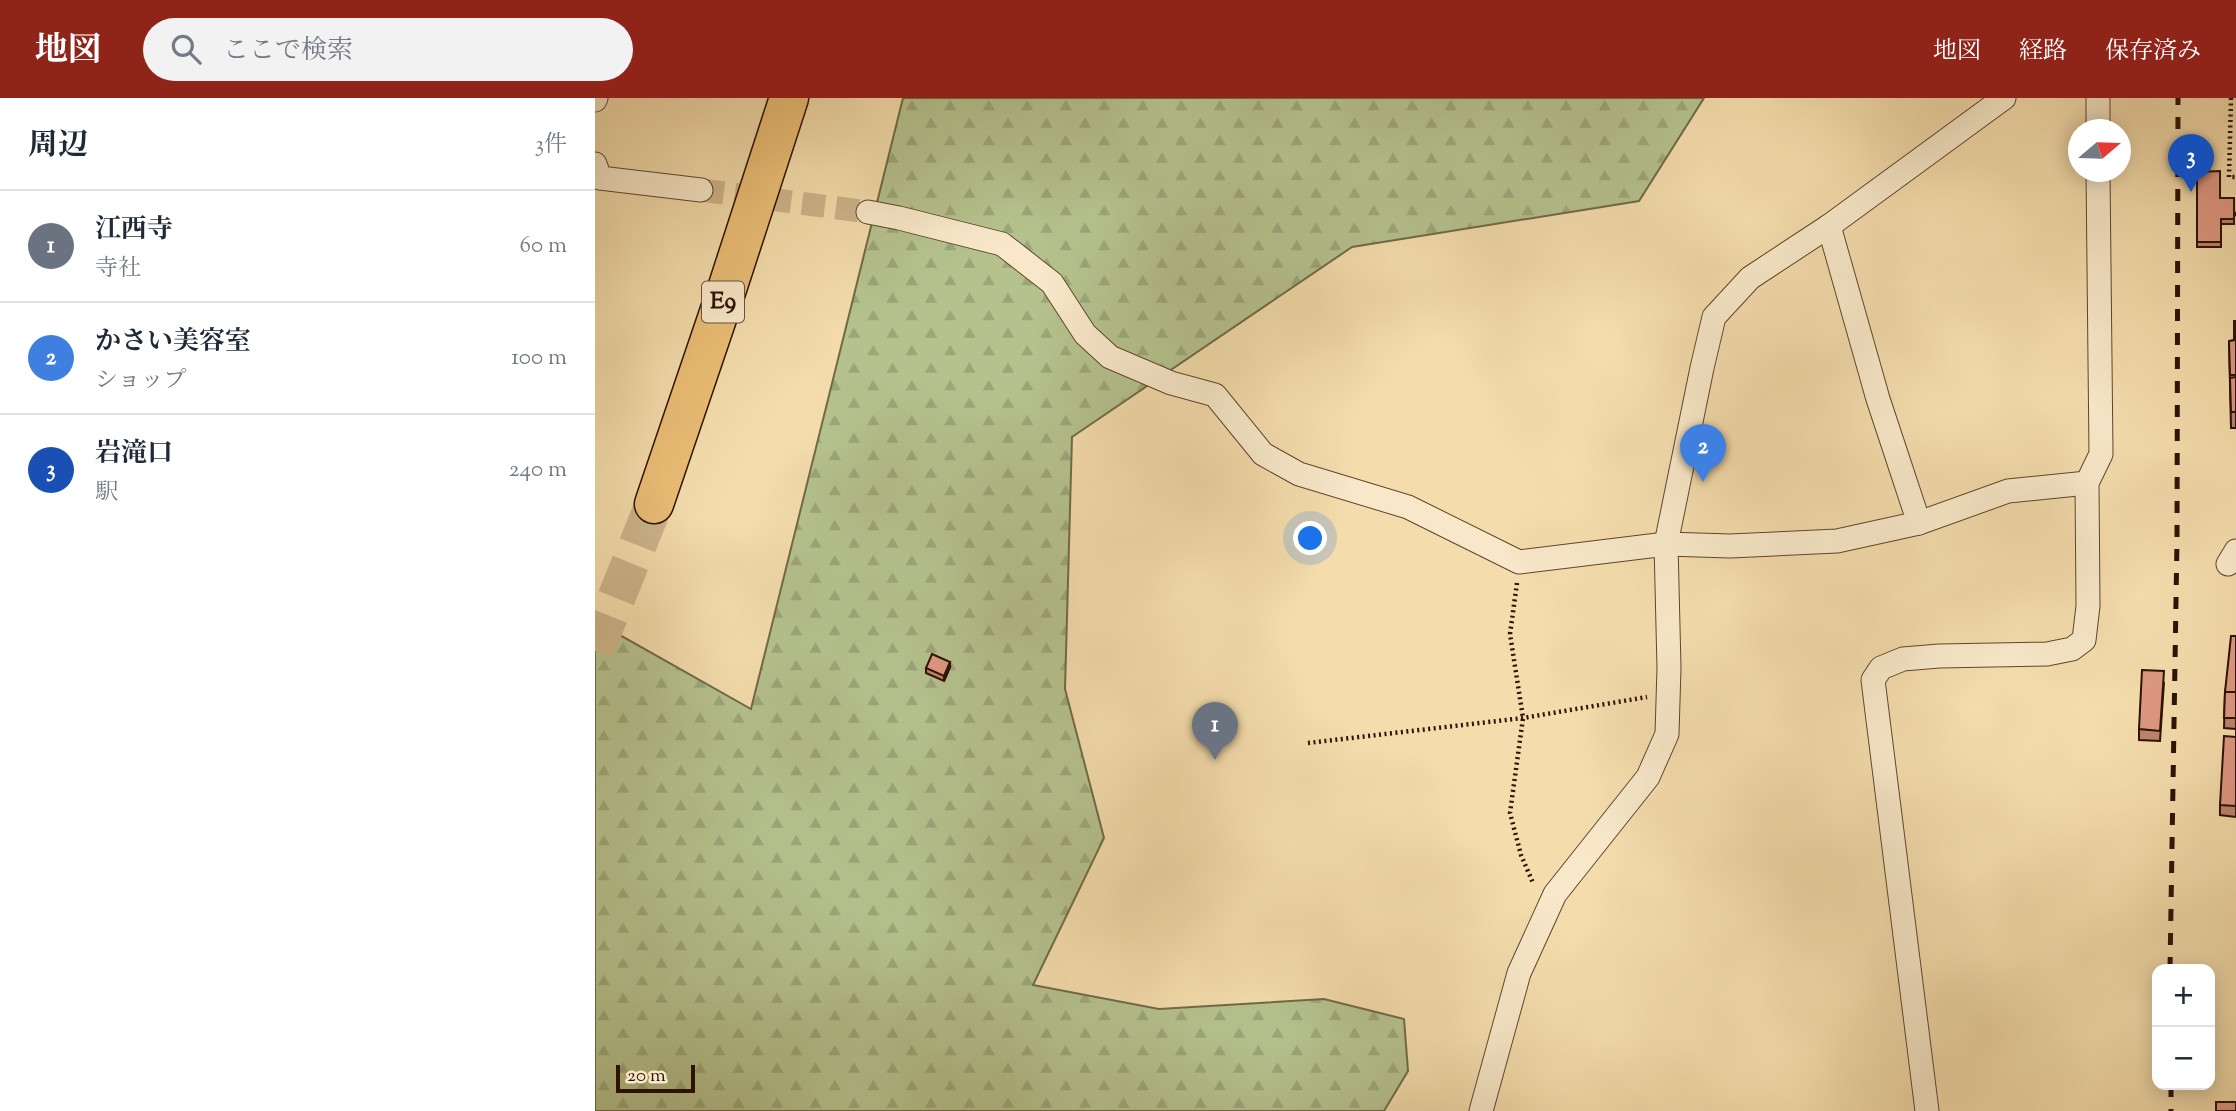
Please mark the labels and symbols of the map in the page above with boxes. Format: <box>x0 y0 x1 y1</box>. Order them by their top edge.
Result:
north arrow <box>2068 119 2131 182</box>
pin: 3 <box>2168 134 2214 192</box>
road number: E9 <box>702 282 744 322</box>
pin: 2 <box>1680 424 1726 482</box>
your location <box>1293 521 1327 555</box>
pin: 1 <box>1192 702 1238 760</box>
scale bar <box>616 1062 695 1094</box>

